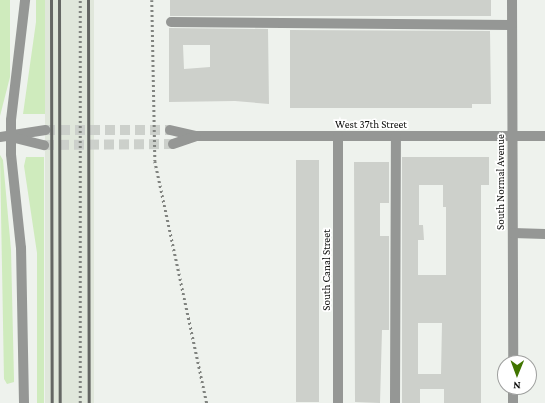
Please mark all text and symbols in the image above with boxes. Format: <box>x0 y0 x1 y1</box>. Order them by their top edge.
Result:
street label: West 37th Street <box>335 117 407 131</box>
street label: South Normal Avenue <box>493 134 507 230</box>
street label: South Canal Street <box>319 229 333 311</box>
north arrow <box>497 355 537 395</box>
text: N <box>513 380 521 392</box>

